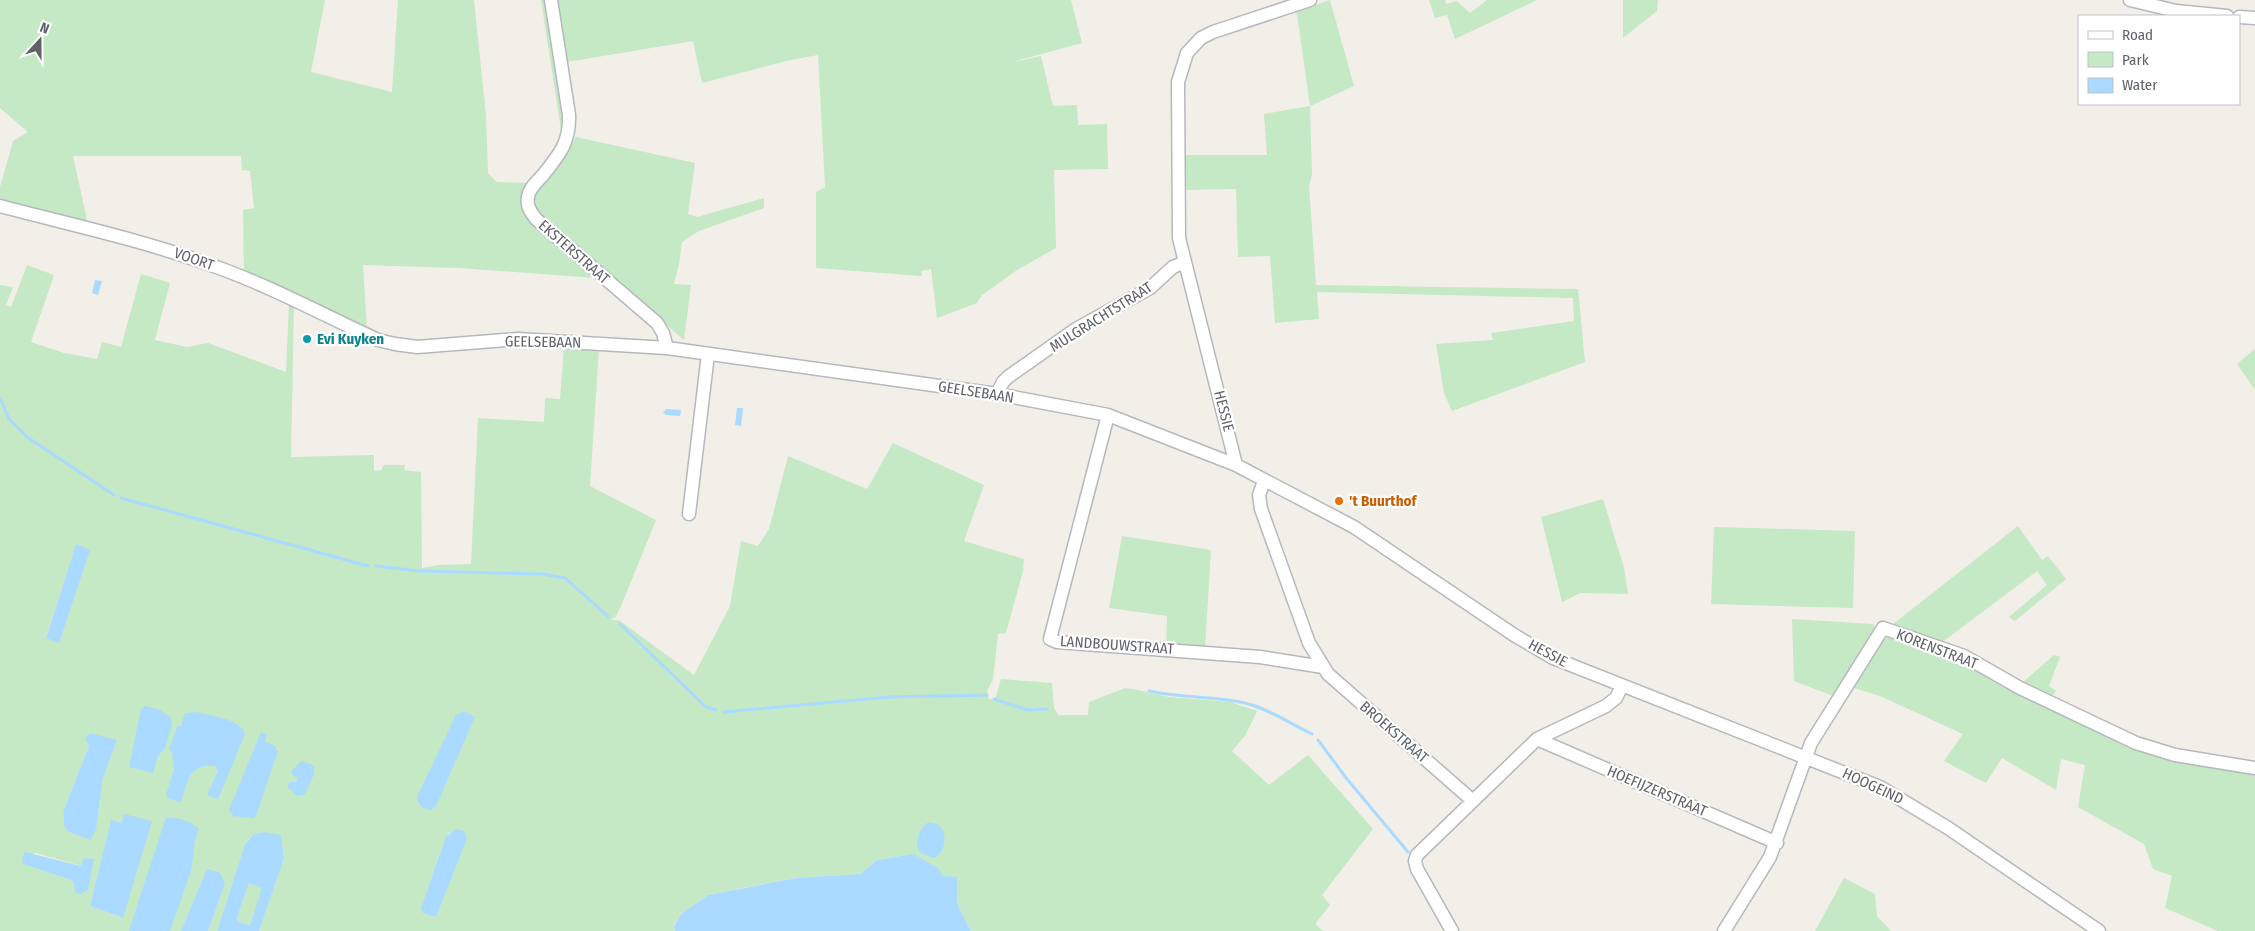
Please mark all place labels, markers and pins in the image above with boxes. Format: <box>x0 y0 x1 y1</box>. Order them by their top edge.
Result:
place label: Evi Kuyken <box>317 330 384 348</box>
marker: Evi Kuyken <box>301 333 313 345</box>
place label: 't Buurthof <box>1349 492 1418 510</box>
marker: 't Buurthof <box>1333 495 1345 507</box>

